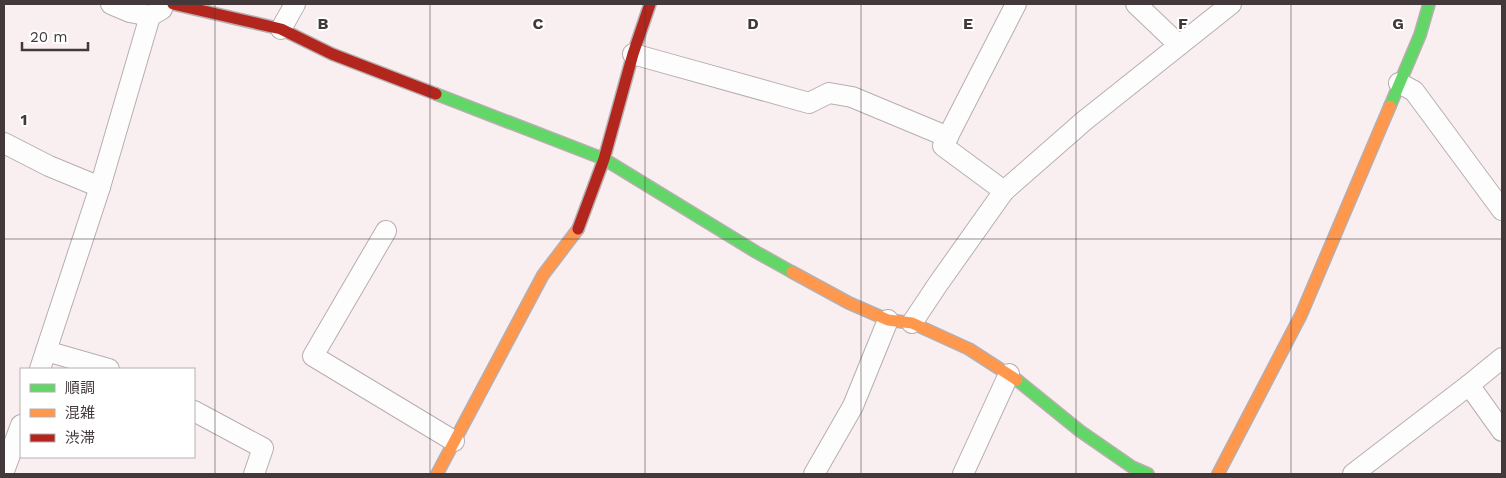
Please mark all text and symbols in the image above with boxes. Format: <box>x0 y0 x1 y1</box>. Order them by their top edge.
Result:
text: B <box>318 14 329 33</box>
text: C <box>533 14 544 33</box>
text: D <box>747 14 759 33</box>
text: E <box>963 14 973 33</box>
text: F <box>1178 14 1188 33</box>
text: G <box>1392 14 1404 33</box>
scale bar <box>22 20 89 52</box>
text: 20 m <box>30 28 68 46</box>
text: 1 <box>21 110 27 129</box>
legend <box>20 368 195 458</box>
text: 順調 <box>65 379 95 397</box>
text: 混雑 <box>65 404 95 422</box>
text: 渋滞 <box>65 429 95 447</box>

